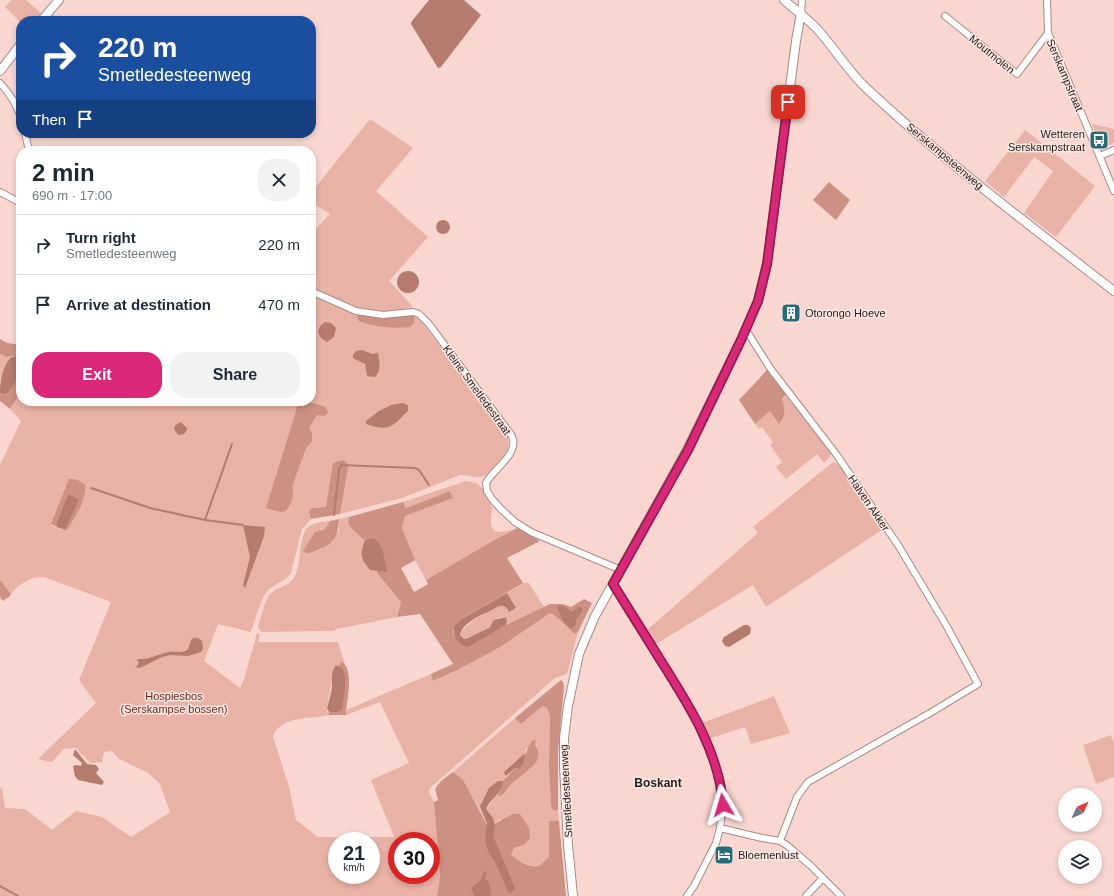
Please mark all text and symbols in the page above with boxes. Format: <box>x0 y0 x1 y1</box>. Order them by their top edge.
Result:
icon: right <box>32 32 84 84</box>
text: 220 m <box>98 32 177 63</box>
street label: Moutmolen <box>967 32 1017 76</box>
street label: Serskampstraat <box>1044 37 1086 113</box>
text: Smetledesteenweg <box>98 65 251 85</box>
pin <box>771 85 805 119</box>
icon: arrive <box>777 91 799 113</box>
icon: arrive <box>74 108 96 130</box>
text: Then <box>32 111 66 128</box>
street label: Serskampsteenweg <box>904 120 986 192</box>
place label: Wetteren Serskampstraat <box>1008 128 1085 153</box>
bus stop icon: Wetteren Serskampstraat <box>1088 129 1110 151</box>
text: 2 min <box>32 159 95 186</box>
button: close <box>258 159 300 201</box>
text: 690 m · 17:00 <box>32 188 112 203</box>
text: Turn right <box>66 229 136 246</box>
icon: right <box>32 234 54 256</box>
text: 220 m <box>258 236 300 253</box>
text: Smetledesteenweg <box>66 246 177 261</box>
icon: arrive <box>32 294 54 316</box>
text: Arrive at destination <box>66 296 211 313</box>
text: 470 m <box>258 296 300 313</box>
building icon: Otorongo Hoeve <box>780 302 802 324</box>
place label: Otorongo Hoeve <box>805 307 886 319</box>
street label: Kleine Smetledestraat <box>441 343 513 437</box>
button: Exit <box>32 352 162 398</box>
button: Share <box>170 352 300 398</box>
street label: Halven Akker <box>846 473 892 533</box>
park label: Hospiesbos (Serskampse bossen) <box>121 690 228 715</box>
street label: Smetledesteenweg <box>558 744 574 838</box>
district label: Boskant <box>634 776 682 790</box>
position arrow <box>702 784 744 826</box>
north arrow <box>1058 788 1102 832</box>
map controls <box>1058 788 1102 884</box>
speed limit sign: 30 <box>388 832 440 884</box>
button: layers <box>1058 840 1102 884</box>
text: 21 <box>343 842 365 864</box>
hotel icon: Bloemenlust <box>713 844 735 866</box>
place label: Bloemenlust <box>738 849 799 861</box>
text: km/h <box>343 862 365 873</box>

